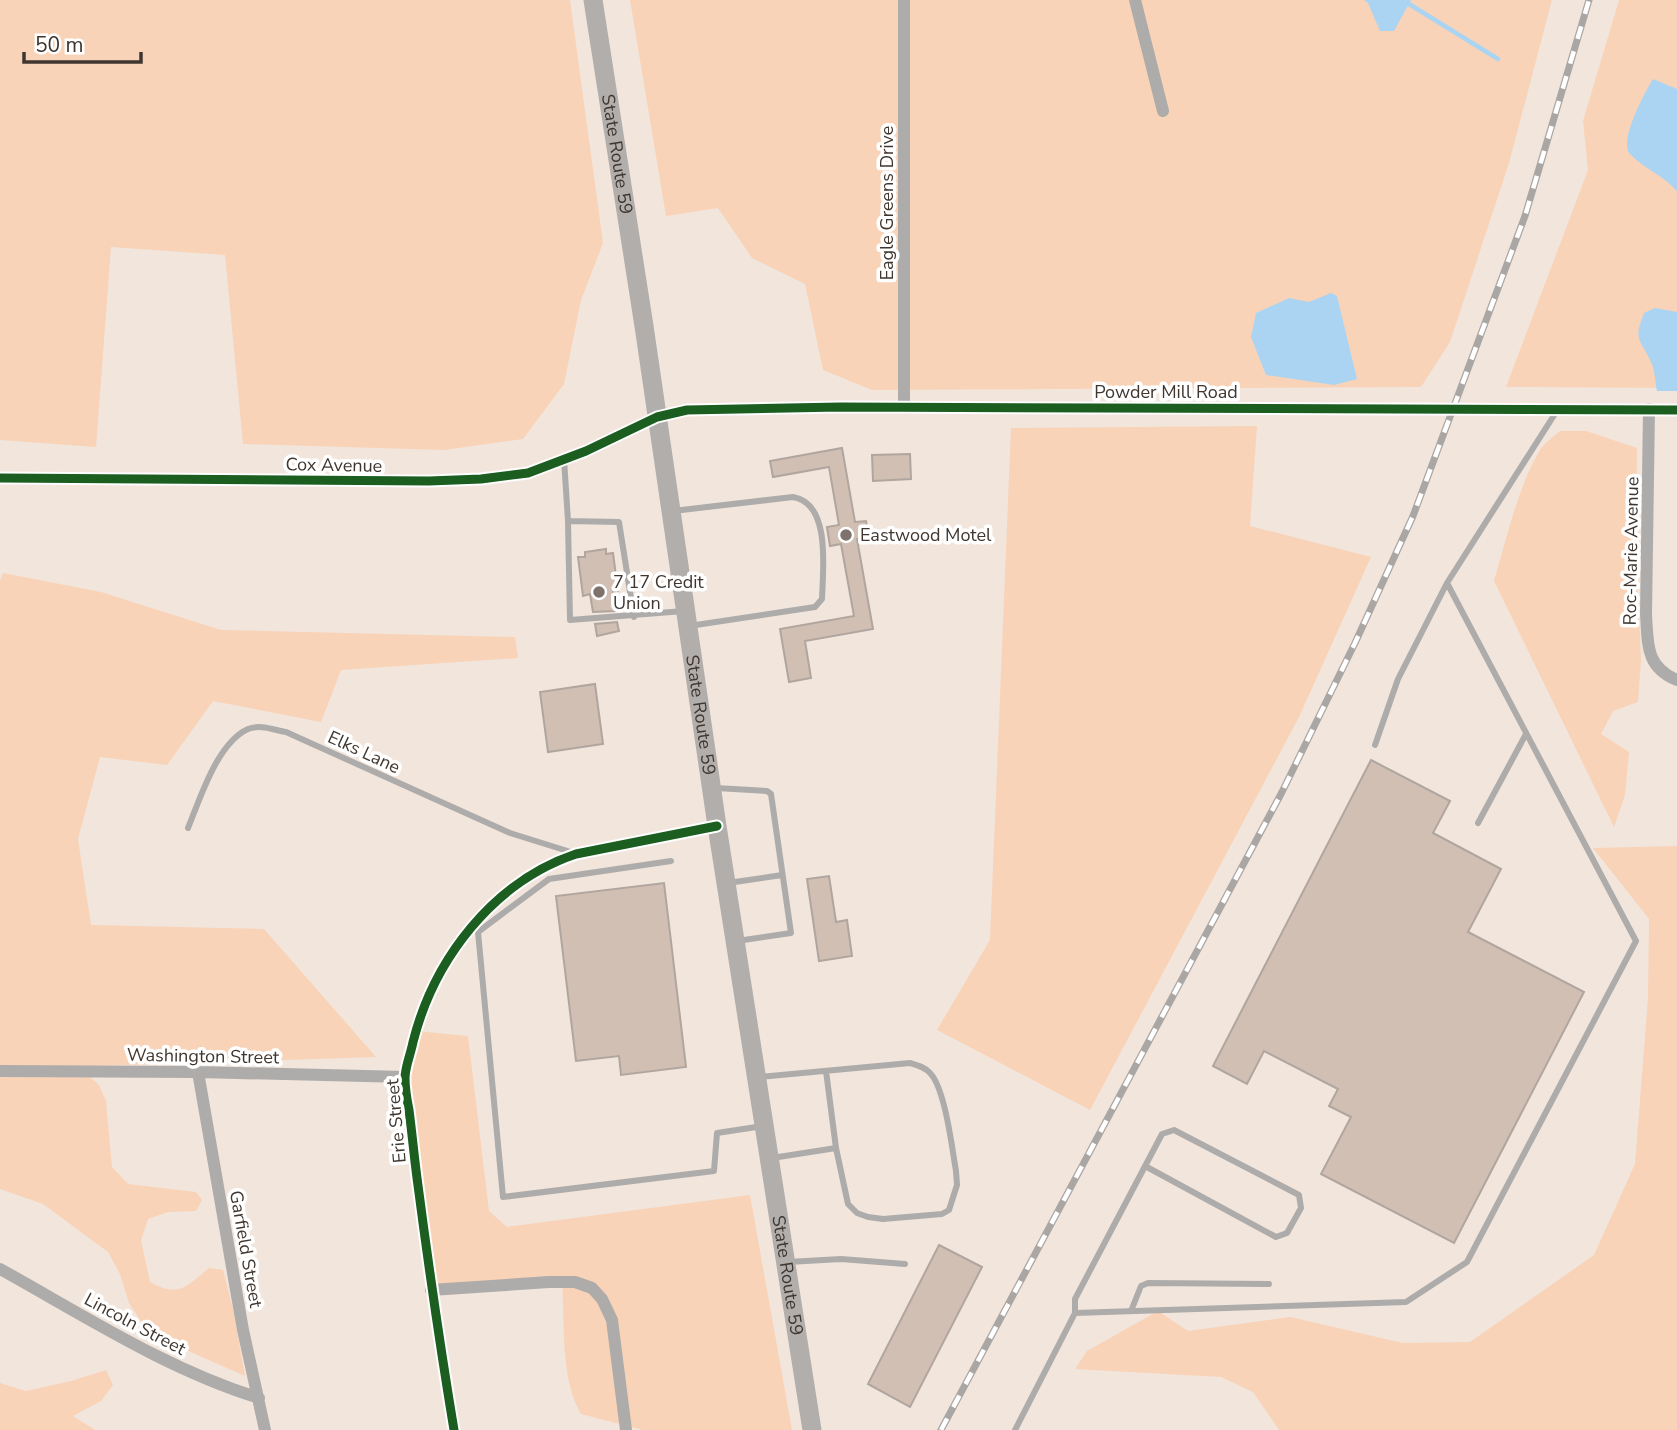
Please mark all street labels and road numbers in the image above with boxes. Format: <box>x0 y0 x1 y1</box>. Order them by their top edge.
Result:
street label: State Route 59 <box>596 92 638 216</box>
street label: Eagle Greens Drive <box>875 126 899 280</box>
street label: Powder Mill Road <box>1094 380 1238 404</box>
street label: Cox Avenue <box>285 452 383 478</box>
street label: Roc-Marie Avenue <box>1618 476 1644 626</box>
street label: State Route 59 <box>680 653 721 777</box>
street label: Elks Lane <box>324 725 404 779</box>
street label: Washington Street <box>127 1043 280 1069</box>
street label: Erie Street <box>380 1077 412 1164</box>
street label: Garfield Street <box>224 1188 268 1310</box>
street label: State Route 59 <box>766 1213 809 1337</box>
street label: Lincoln Street <box>80 1287 191 1361</box>

